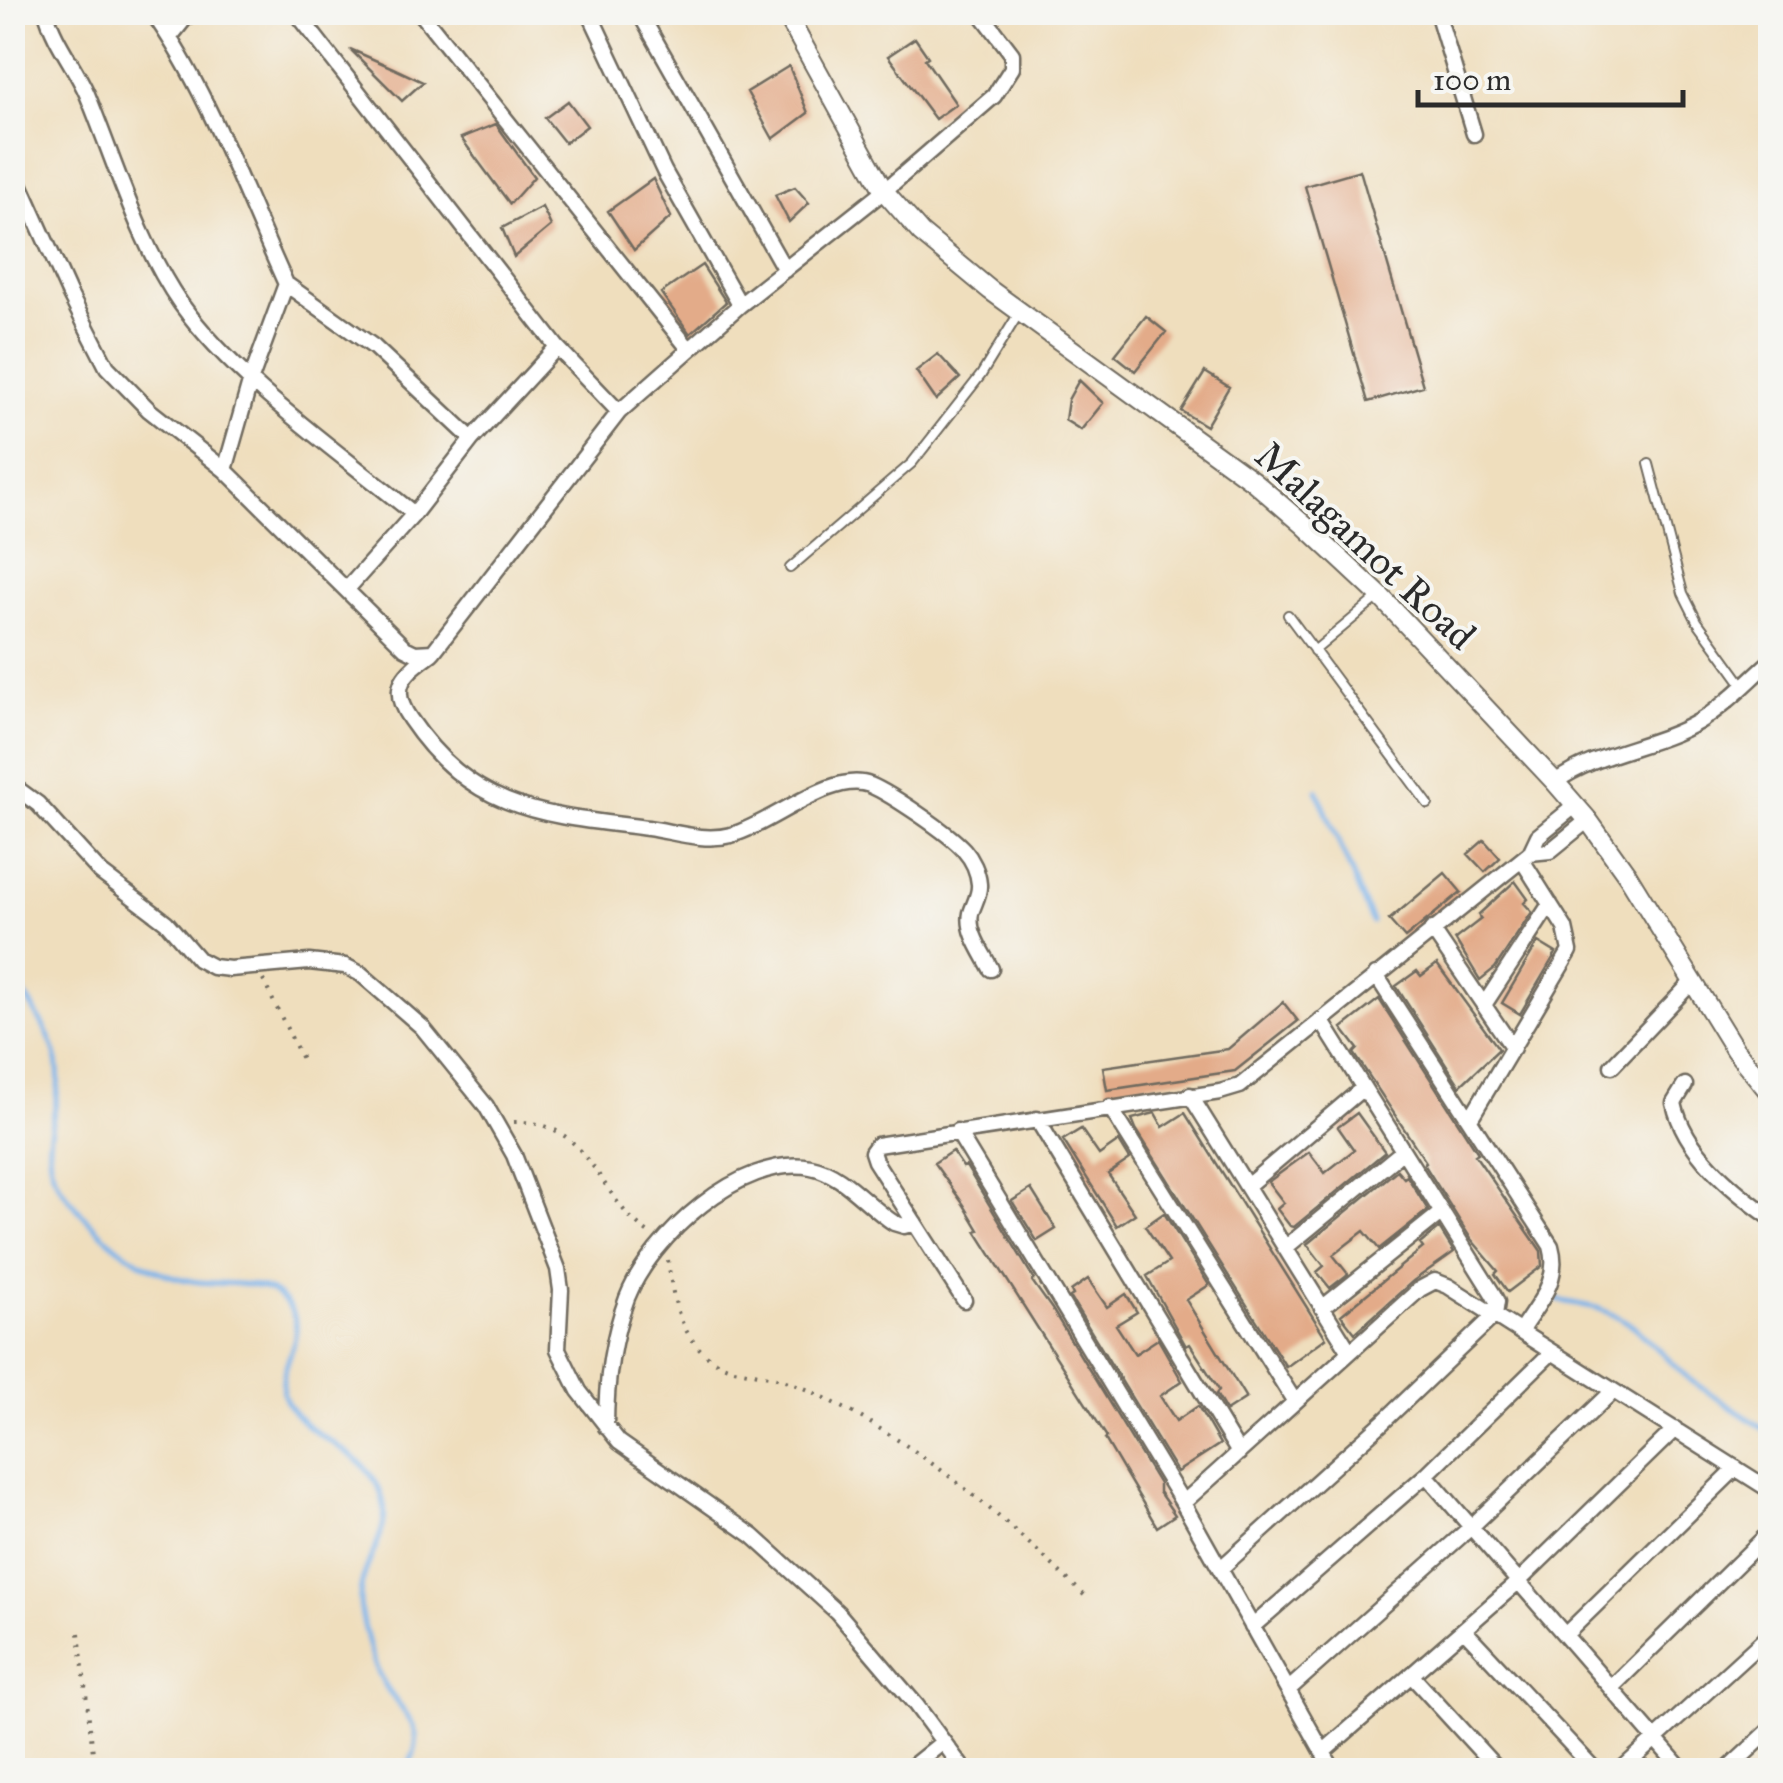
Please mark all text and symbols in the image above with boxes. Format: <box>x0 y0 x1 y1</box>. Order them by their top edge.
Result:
scale bar <box>1418 45 1683 107</box>
text: 100 m <box>1433 62 1511 98</box>
street label: Malagamot Road <box>1245 431 1486 660</box>

